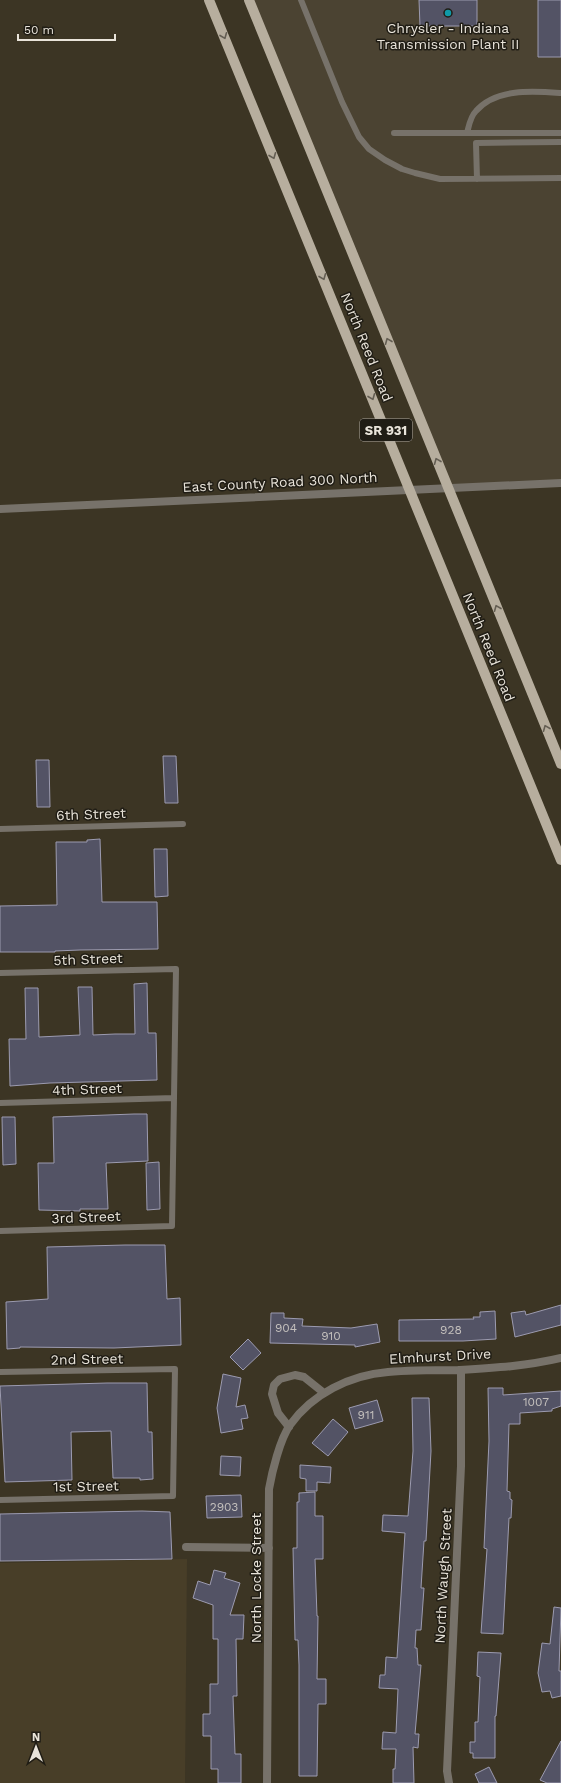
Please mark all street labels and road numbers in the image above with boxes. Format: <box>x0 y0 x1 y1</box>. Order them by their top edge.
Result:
street label: North Reed Road <box>338 290 396 404</box>
road number: SR 931 <box>360 419 412 441</box>
street label: East County Road 300 North <box>182 469 378 495</box>
street label: North Reed Road <box>460 590 518 704</box>
street label: 6th Street <box>56 805 126 823</box>
street label: 5th Street <box>53 950 123 968</box>
street label: 4th Street <box>52 1080 122 1098</box>
street label: 3rd Street <box>51 1208 121 1226</box>
street label: Elmhurst Drive <box>389 1345 491 1367</box>
street label: 2nd Street <box>51 1350 124 1368</box>
street label: 1st Street <box>53 1477 119 1495</box>
street label: North Waugh Street <box>431 1508 455 1644</box>
street label: North Locke Street <box>248 1513 264 1643</box>

